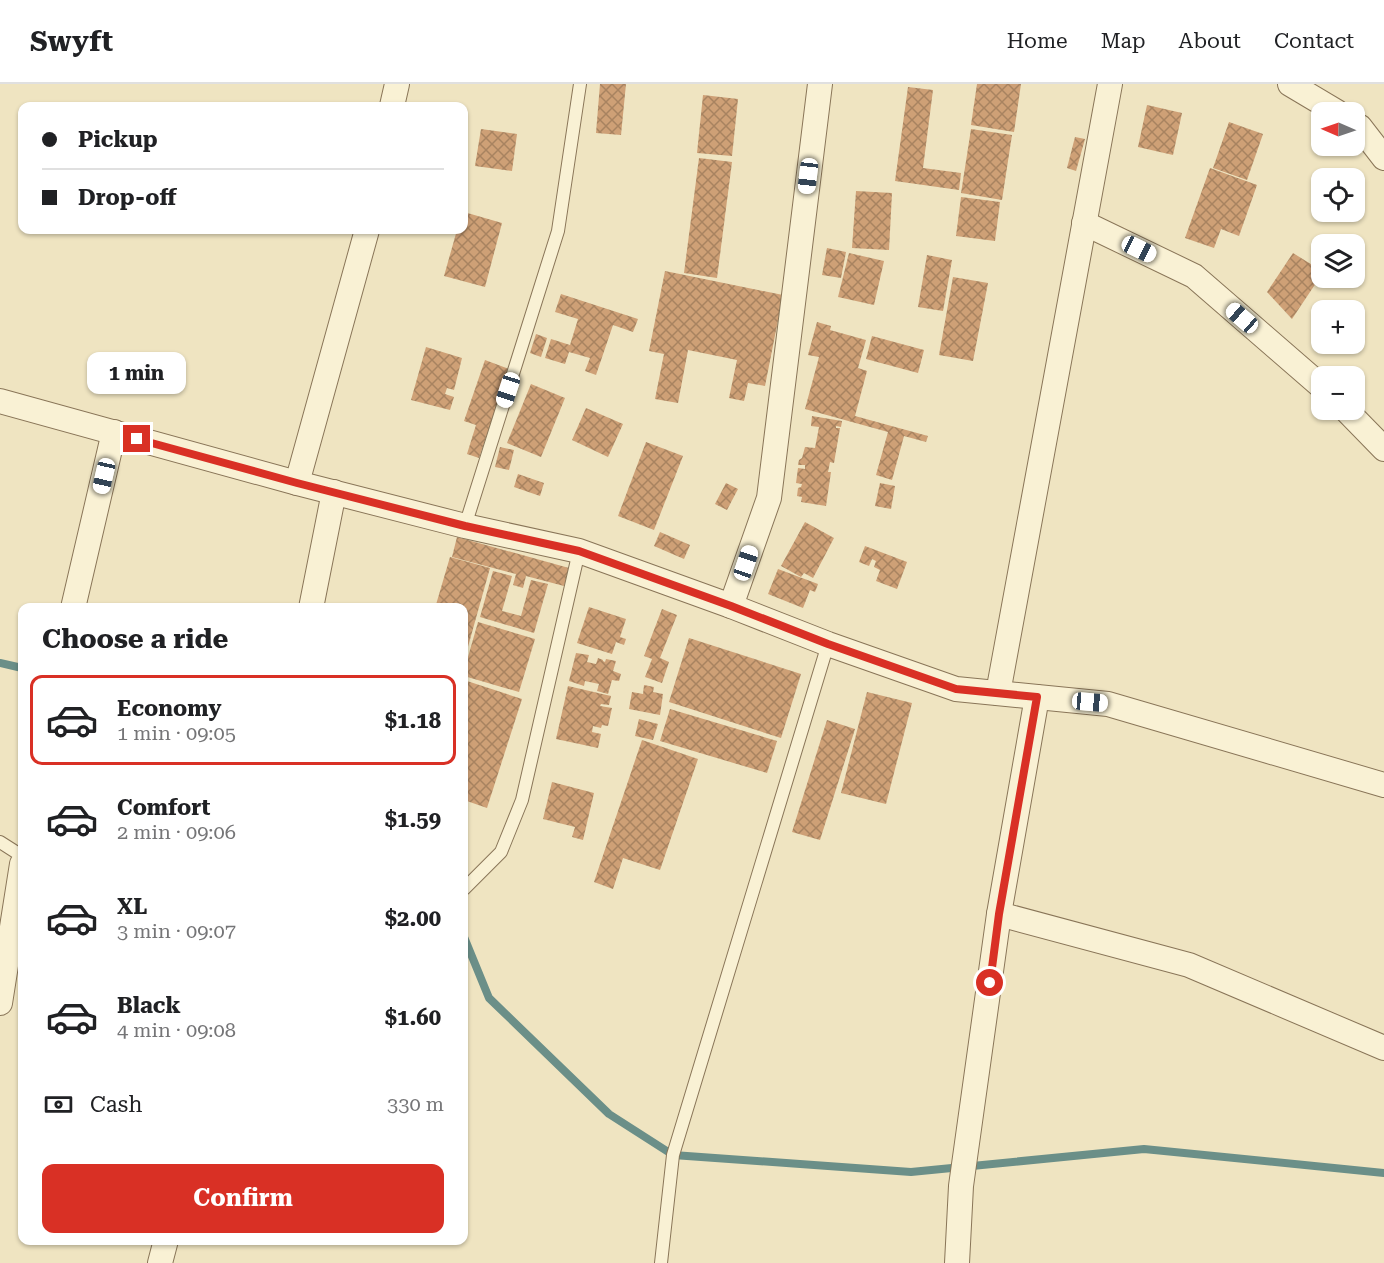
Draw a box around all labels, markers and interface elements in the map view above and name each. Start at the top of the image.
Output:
text: Swyft [30,25,113,58]
text: Home [1007,29,1068,53]
text: Map [1101,29,1146,53]
text: About [1179,29,1241,53]
text: Contact [1274,29,1354,53]
north arrow [1311,102,1365,156]
map controls [1311,102,1365,420]
text: Pickup [78,127,158,152]
car [797,157,819,195]
button: locate [1311,168,1365,222]
text: Drop-off [78,185,176,210]
car [1119,233,1159,265]
button: layers [1311,234,1365,288]
car [1223,299,1261,337]
button: + [1311,300,1365,354]
callout: 1 min [88,352,186,394]
text: 1 min [109,361,164,385]
button: − [1311,366,1365,420]
car [494,370,522,410]
route end [123,425,150,452]
car [91,456,117,496]
car [732,543,760,583]
text: Choose a ride [42,623,228,655]
car [1071,691,1109,713]
icon: car [45,693,99,747]
text: Economy [117,696,221,721]
text: $1.18 [385,708,441,733]
text: 1 min · 09:05 [117,721,236,745]
icon: car [45,792,99,846]
text: Comfort [117,795,210,820]
text: $1.59 [385,807,441,832]
text: 2 min · 09:06 [117,820,236,844]
icon: car [45,891,99,945]
text: XL [117,894,147,919]
text: $2.00 [385,906,441,931]
text: 3 min · 09:07 [117,919,236,943]
route start [976,969,1003,996]
icon: car [45,990,99,1044]
text: Black [117,993,181,1018]
text: $1.60 [385,1005,441,1030]
text: 4 min · 09:08 [117,1018,236,1042]
icon: cash [42,1088,75,1121]
text: Cash [90,1092,142,1117]
text: 330 m [387,1092,444,1116]
button: Confirm [42,1164,444,1233]

